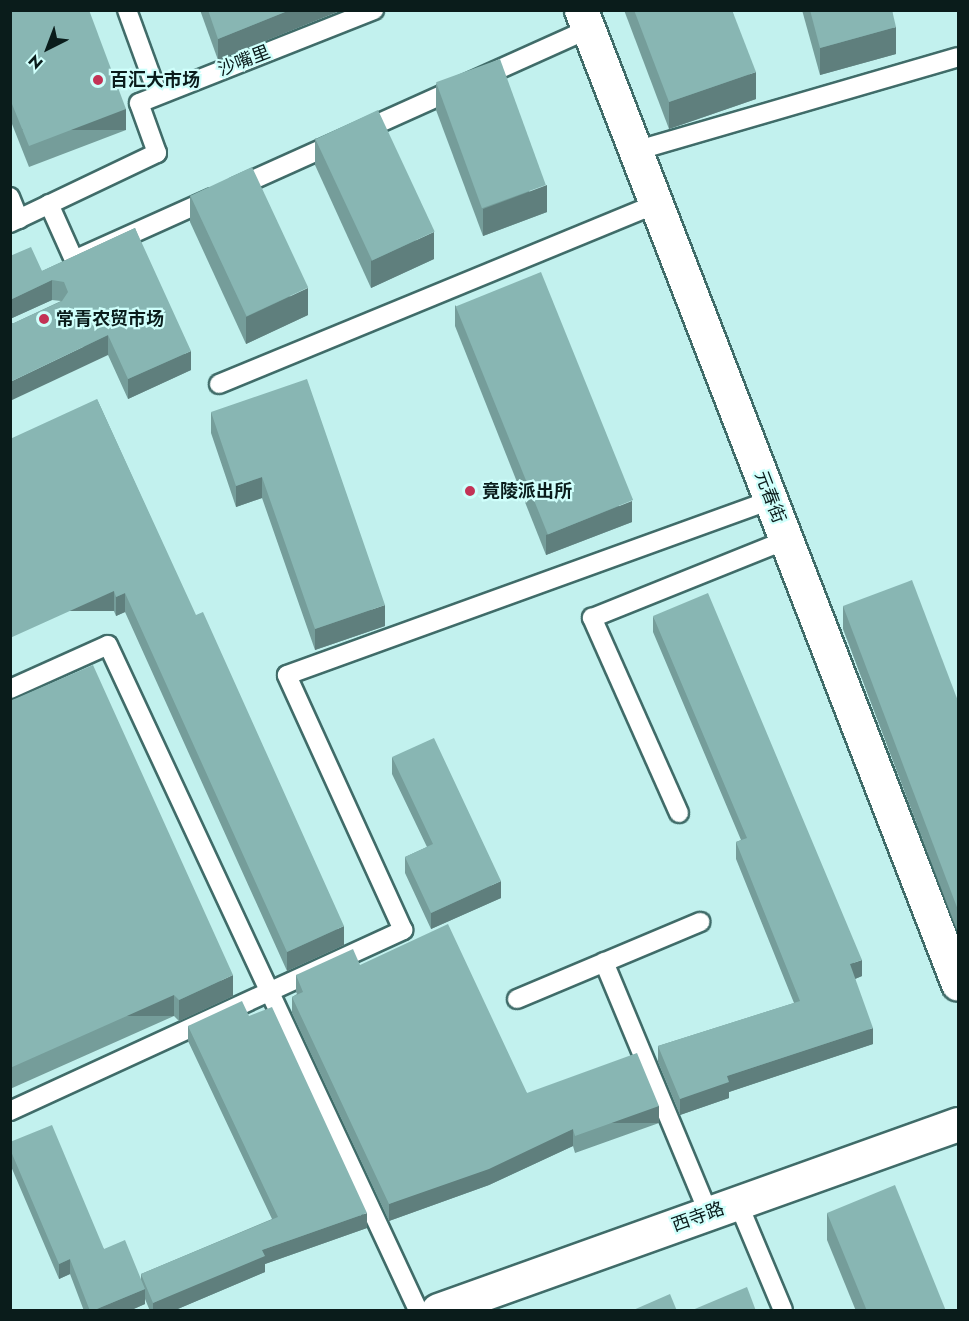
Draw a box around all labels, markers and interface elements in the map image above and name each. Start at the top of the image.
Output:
north arrow [18,18,78,78]
street label: 沙嘴里 [215,41,273,81]
text: N [23,49,48,75]
place label: 百汇大市场 [110,69,200,91]
marker: 百汇大市场 [91,73,105,87]
place label: 常青农贸市场 [56,308,164,330]
marker: 常青农贸市场 [37,312,51,326]
street label: 元春街 [750,468,790,526]
place label: 竟陵派出所 [482,480,572,502]
marker: 竟陵派出所 [463,484,477,498]
street label: 西寺路 [669,1198,727,1236]

